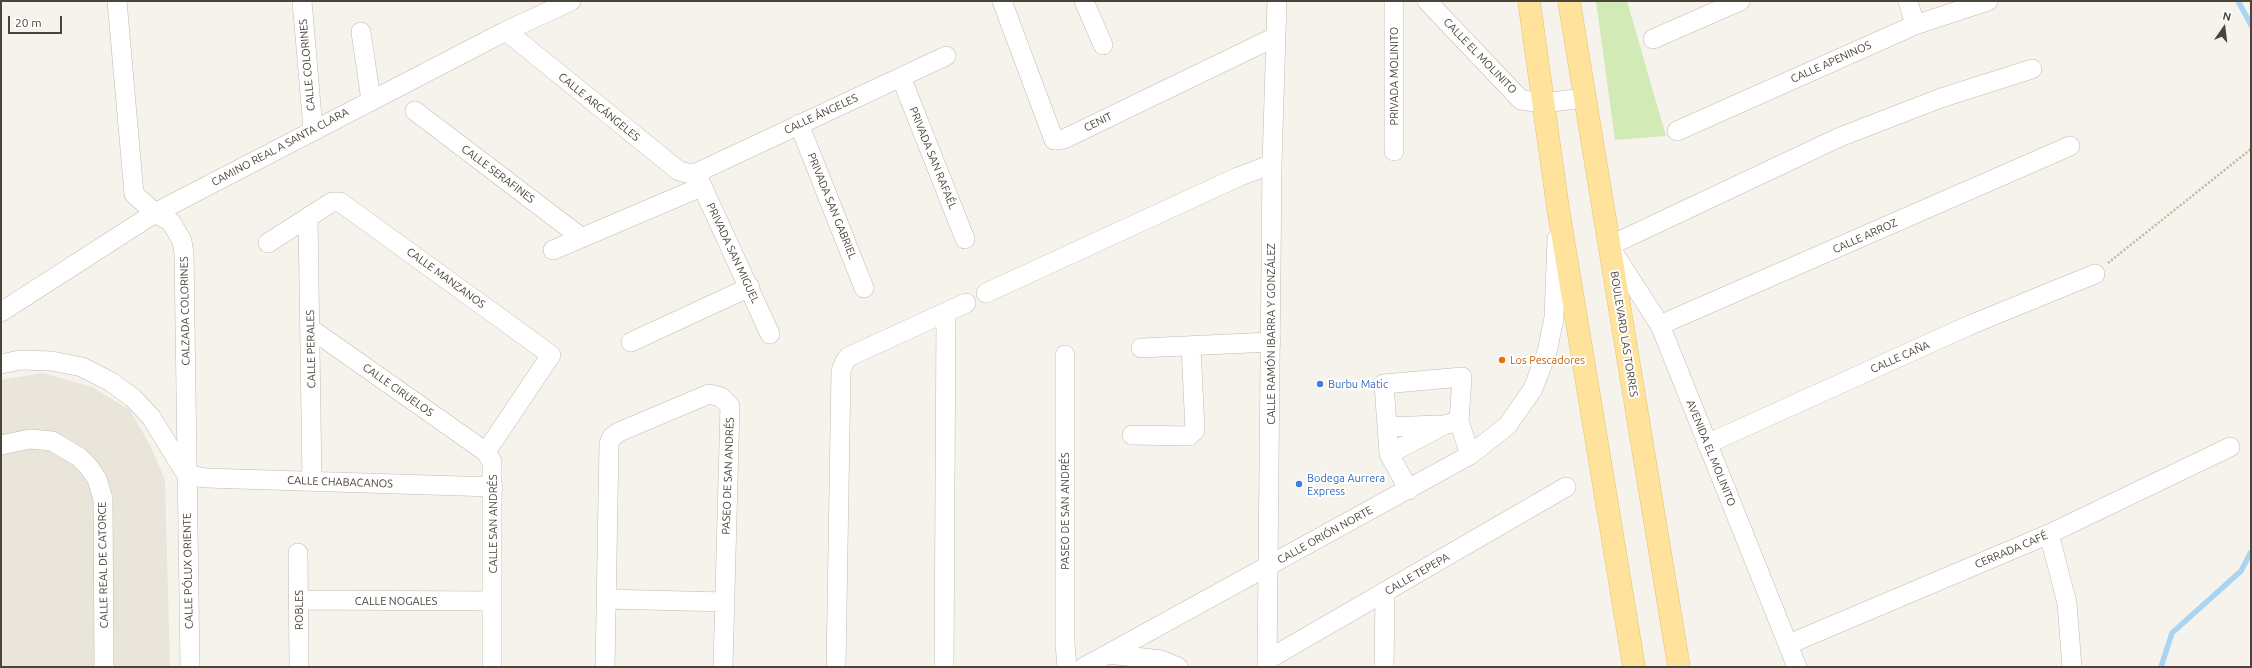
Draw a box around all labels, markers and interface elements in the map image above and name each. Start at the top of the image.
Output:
scale bar [10,8,64,34]
north arrow [2204,8,2244,48]
text: N [2221,10,2232,23]
street label: CALLE EL MOLINITO [1441,15,1519,97]
text: 20 m [15,16,42,29]
street label: CALLE COLORINES [296,18,318,112]
street label: PRIVADA MOLINITO [1387,27,1401,125]
street label: CALLE APENINOS [1789,38,1873,86]
street label: CALLE ARCÁNGELES [556,70,642,144]
street label: CALLE ÁNGELES [782,91,860,137]
street label: CAMINO REAL A SANTA CLARA [209,105,351,189]
street label: PRIVADA SAN RAFAÉL [906,105,960,211]
street label: CENIT [1082,110,1114,134]
street label: CALLE SERAFINES [459,142,537,206]
street label: PRIVADA SAN GABRIEL [805,151,859,261]
street label: PRIVADA SAN MIGUEL [704,201,762,305]
street label: CALLE ARROZ [1831,216,1899,256]
street label: CALLE RAMÓN IBARRA Y GONZÁLEZ [1264,243,1278,425]
street label: CALLE MANZANOS [404,245,488,311]
street label: CALZADA COLORINES [177,256,193,366]
street label: BOULEVARD LAS TORRES [1608,270,1640,398]
street label: CALLE PERALES [304,310,318,388]
street label: CALLE CAÑA [1868,338,1932,376]
place label: Los Pescadores [1510,353,1585,367]
marker: Los Pescadores [1497,355,1507,365]
street label: CALLE CIRUELOS [360,361,436,419]
place label: Burbu Matic [1328,377,1388,391]
marker: Burbu Matic [1315,379,1325,389]
street label: AVENIDA EL MOLINITO [1684,398,1738,508]
street label: PASEO DE SAN ANDRÉS [719,417,737,535]
street label: PASEO DE SAN ANDRÉS [1058,452,1072,570]
place label: Bodega Aurrera Express [1307,471,1385,497]
street label: CALLE CHABACANOS [287,474,393,490]
street label: CALLE SAN ANDRÉS [486,475,500,573]
marker: Bodega Aurrera Express [1294,479,1304,489]
street label: CALLE REAL DE CATORCE [95,502,111,628]
street label: CALLE ORIÓN NORTE [1275,503,1375,567]
street label: CALLE PÓLUX ORIENTE [180,513,196,629]
street label: CERRADA CAFÉ [1973,529,2049,571]
street label: CALLE TEPEPA [1382,550,1452,598]
street label: ROBLES [292,590,306,630]
street label: CALLE NOGALES [355,594,437,608]

